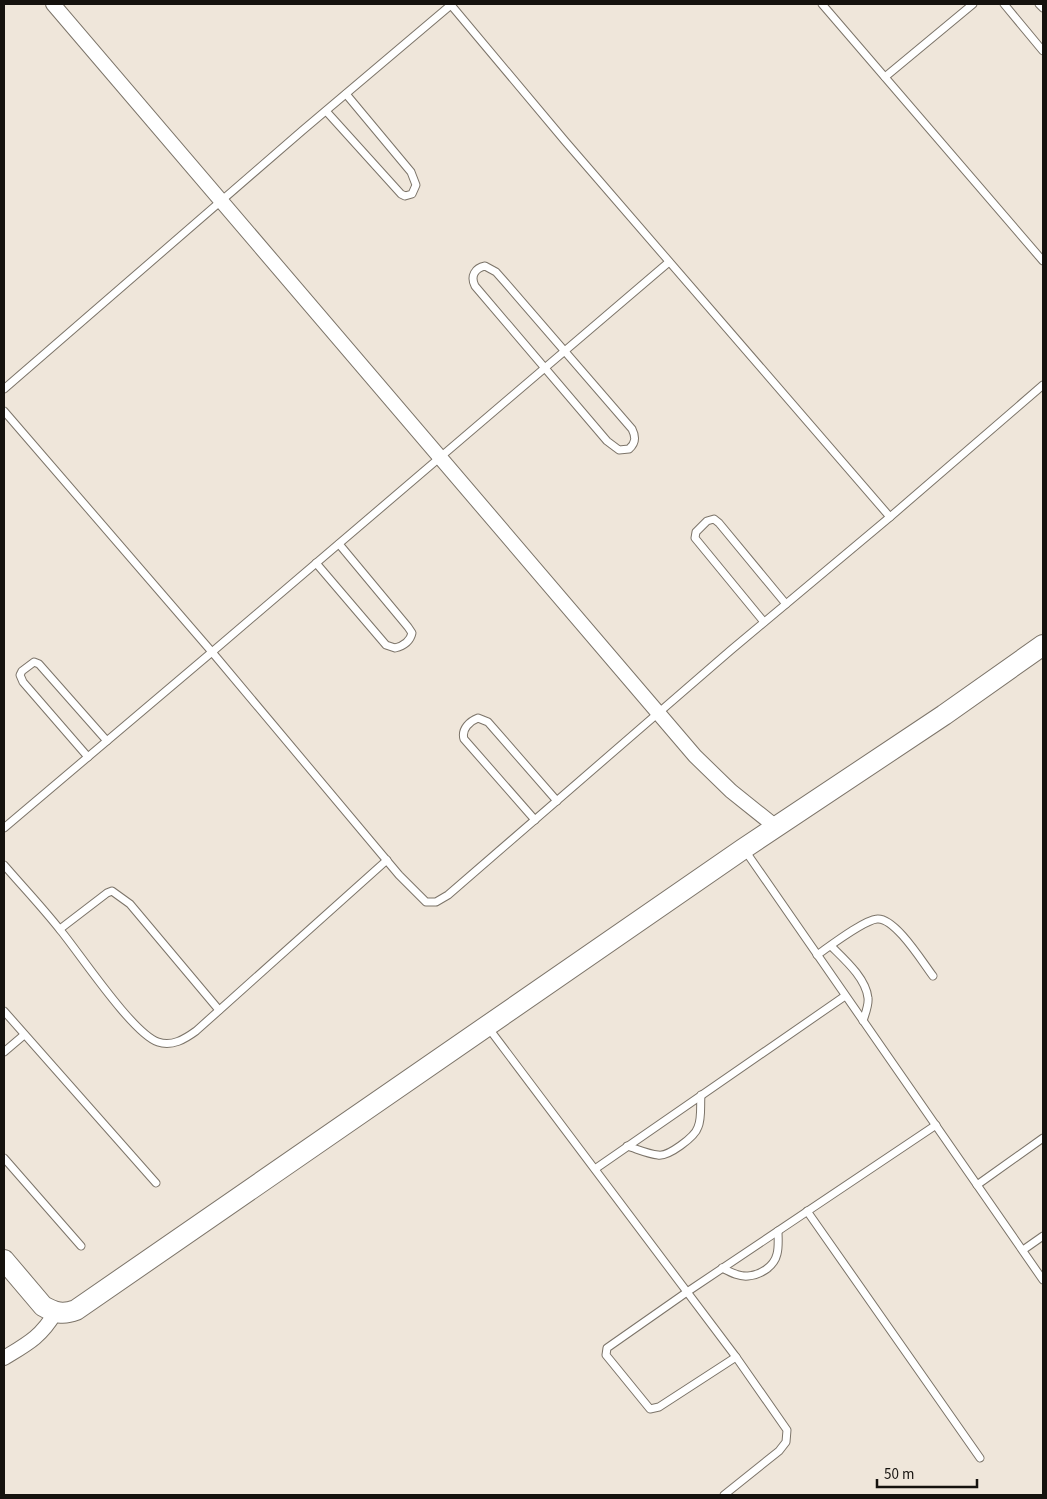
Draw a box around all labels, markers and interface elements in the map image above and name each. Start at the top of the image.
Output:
scale bar [877,1456,977,1488]
text: 50 m [884,1464,914,1485]

